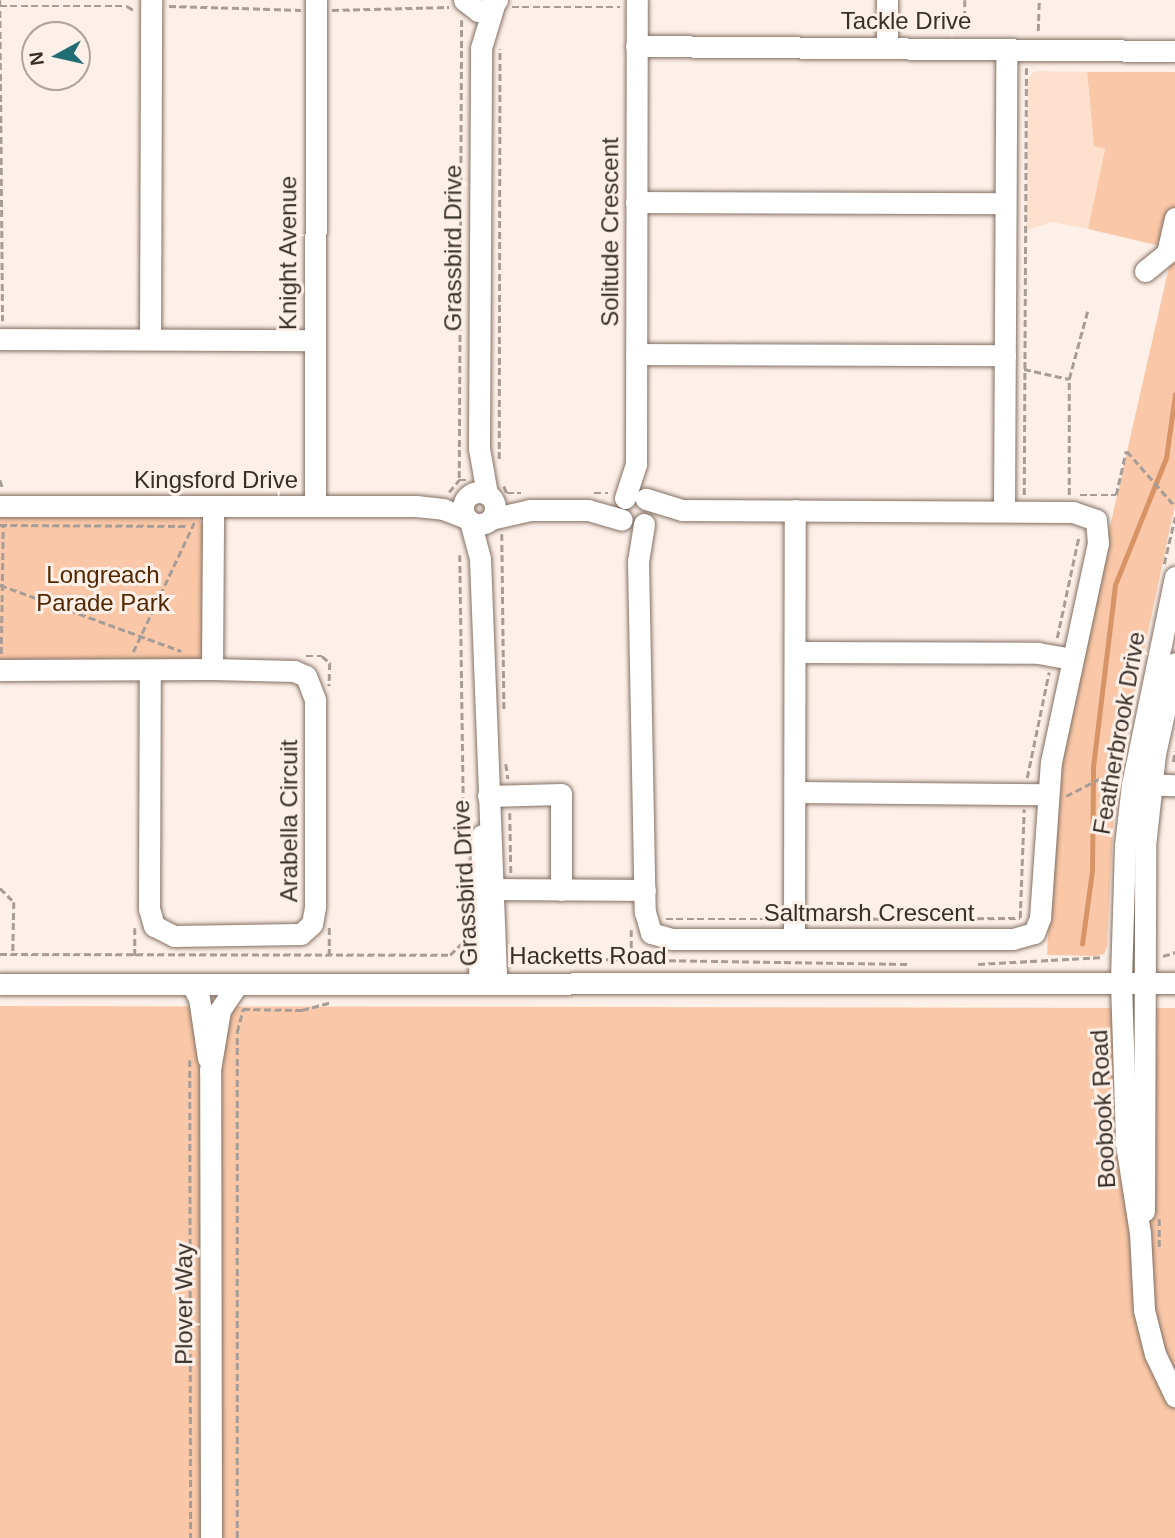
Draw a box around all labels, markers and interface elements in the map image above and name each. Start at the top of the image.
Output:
street label: Tackle Drive [841,7,971,35]
north arrow [21,21,91,91]
text: N [25,50,48,67]
street label: Solitude Crescent [596,137,624,327]
street label: Grassbird Drive [439,165,467,331]
street label: Knight Avenue [274,175,302,331]
street label: Kingsford Drive [134,466,298,494]
park label: Longreach Parade Park [36,561,170,617]
street label: Featherbrook Drive [1087,629,1151,837]
street label: Arabella Circuit [275,740,303,902]
street label: Grassbird Drive [446,799,484,967]
street label: Saltmarsh Crescent [764,899,974,927]
street label: Hacketts Road [509,942,667,970]
street label: Boobook Road [1084,1029,1122,1189]
street label: Plover Way [170,1243,198,1365]

